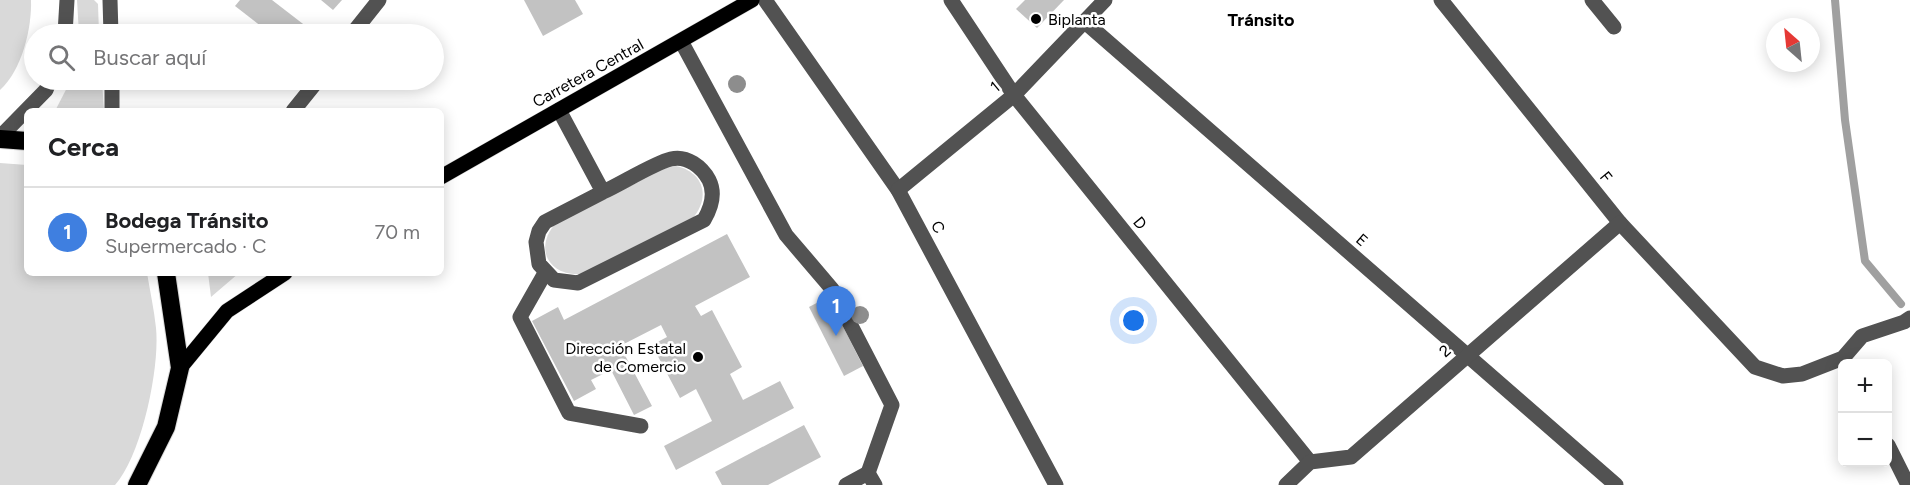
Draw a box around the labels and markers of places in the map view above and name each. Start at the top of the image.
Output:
place label: Biplanta [1048,10,1106,29]
marker: Biplanta [1029,12,1043,26]
pin: 1 [816,286,856,336]
place label: Dirección Estatal de Comercio [565,339,686,376]
marker: Dirección Estatal de Comercio [691,350,705,364]

